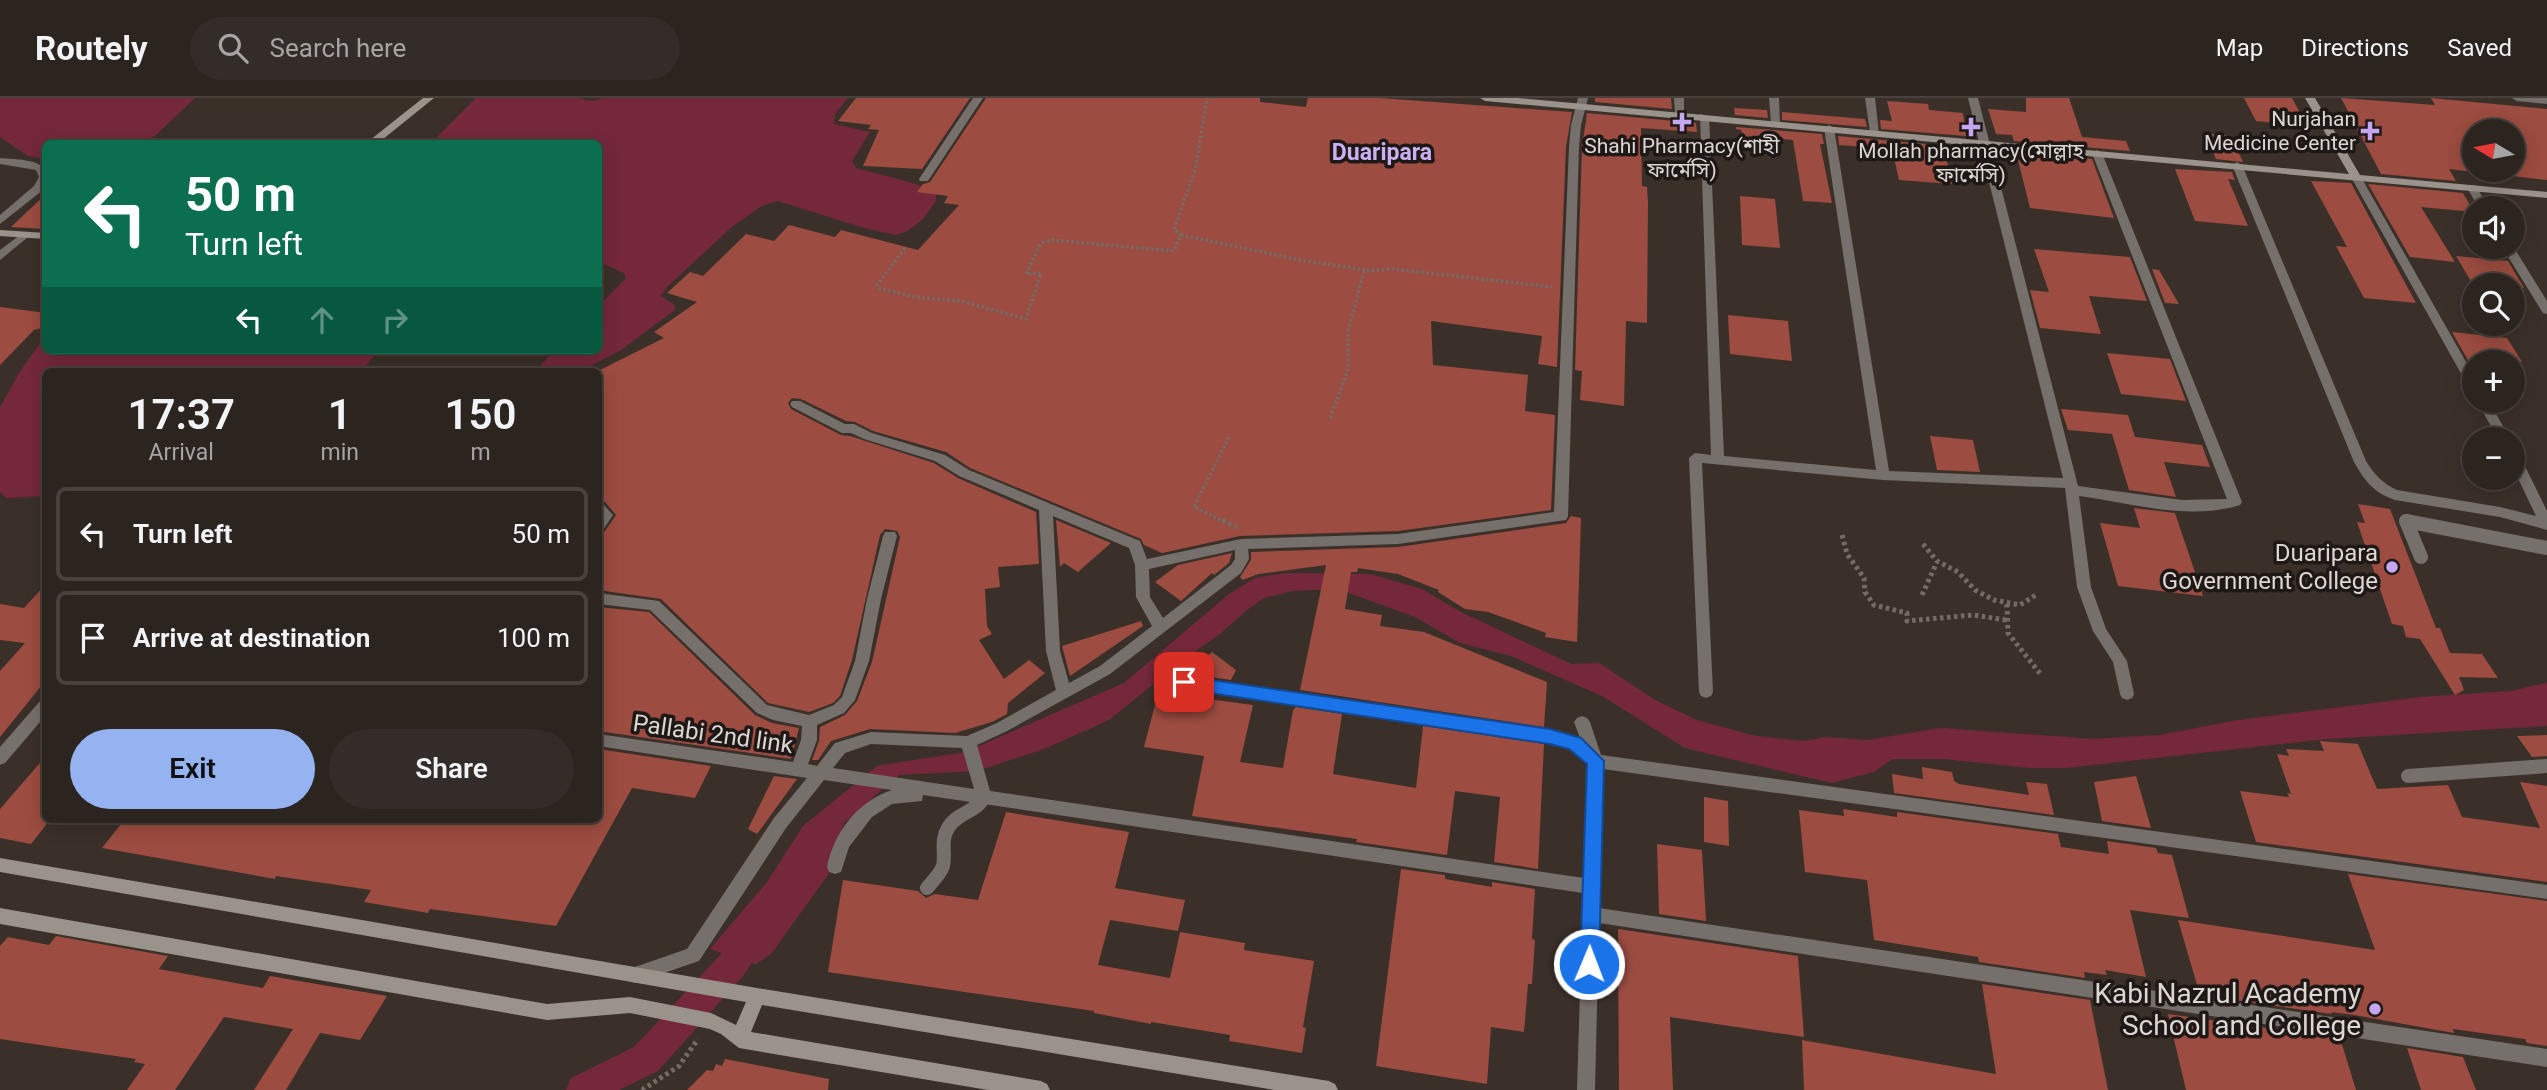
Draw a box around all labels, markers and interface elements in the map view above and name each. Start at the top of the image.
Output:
search box [190,17,680,80]
text: Routely [35,29,148,68]
icon: search [214,29,252,67]
text: Search here [270,33,406,63]
text: Map [2216,34,2263,62]
text: Directions [2301,34,2409,62]
text: Saved [2447,34,2512,62]
place label: Nurjahan Medicine Center [2204,107,2356,155]
marker: Shahi Pharmacy(শাহী ফার্মেসি) [1674,114,1690,130]
marker: Mollah pharmacy(মোল্লাহ ফার্মেসি) [1963,119,1979,135]
north arrow [2462,119,2525,182]
map controls [2462,119,2525,490]
marker: Nurjahan Medicine Center [2362,123,2378,139]
place label: Shahi Pharmacy(শাহী ফার্মেসি) [1584,134,1780,182]
district label: Duaripara [1332,139,1432,166]
place label: Mollah pharmacy(মোল্লাহ ফার্মেসি) [1858,139,2084,187]
text: 50 m [185,166,296,223]
icon: left [70,168,161,259]
button: sound [2462,196,2525,259]
text: Turn left [185,225,303,263]
button: search [2462,273,2525,336]
icon: left [230,301,268,339]
icon: ahead [303,301,341,339]
icon: right [376,301,414,339]
button: + [2462,350,2525,413]
text: 17:37 [128,390,235,439]
text: 1 [328,390,352,439]
text: 150 [444,390,516,439]
button: − [2462,427,2525,490]
text: Arrival [149,439,214,466]
text: min [320,439,359,466]
text: m [470,439,491,466]
icon: left [74,515,112,553]
text: Turn left [133,519,232,549]
text: 50 m [512,519,570,549]
place label: Duaripara Government College [2162,539,2378,595]
marker: Duaripara Government College [2384,559,2400,575]
icon: arrive [74,619,112,657]
text: Arrive at destination [133,623,370,653]
text: 100 m [497,623,570,653]
pin [1154,652,1214,712]
icon: arrive [1165,663,1203,701]
street label: Pallabi 2nd link [631,709,796,759]
button: Exit [70,729,315,809]
button: Share [329,729,574,809]
position arrow [1552,927,1626,1001]
place label: Kabi Nazrul Academy School and College [2094,977,2361,1042]
marker: Kabi Nazrul Academy School and College [2367,1001,2383,1017]

